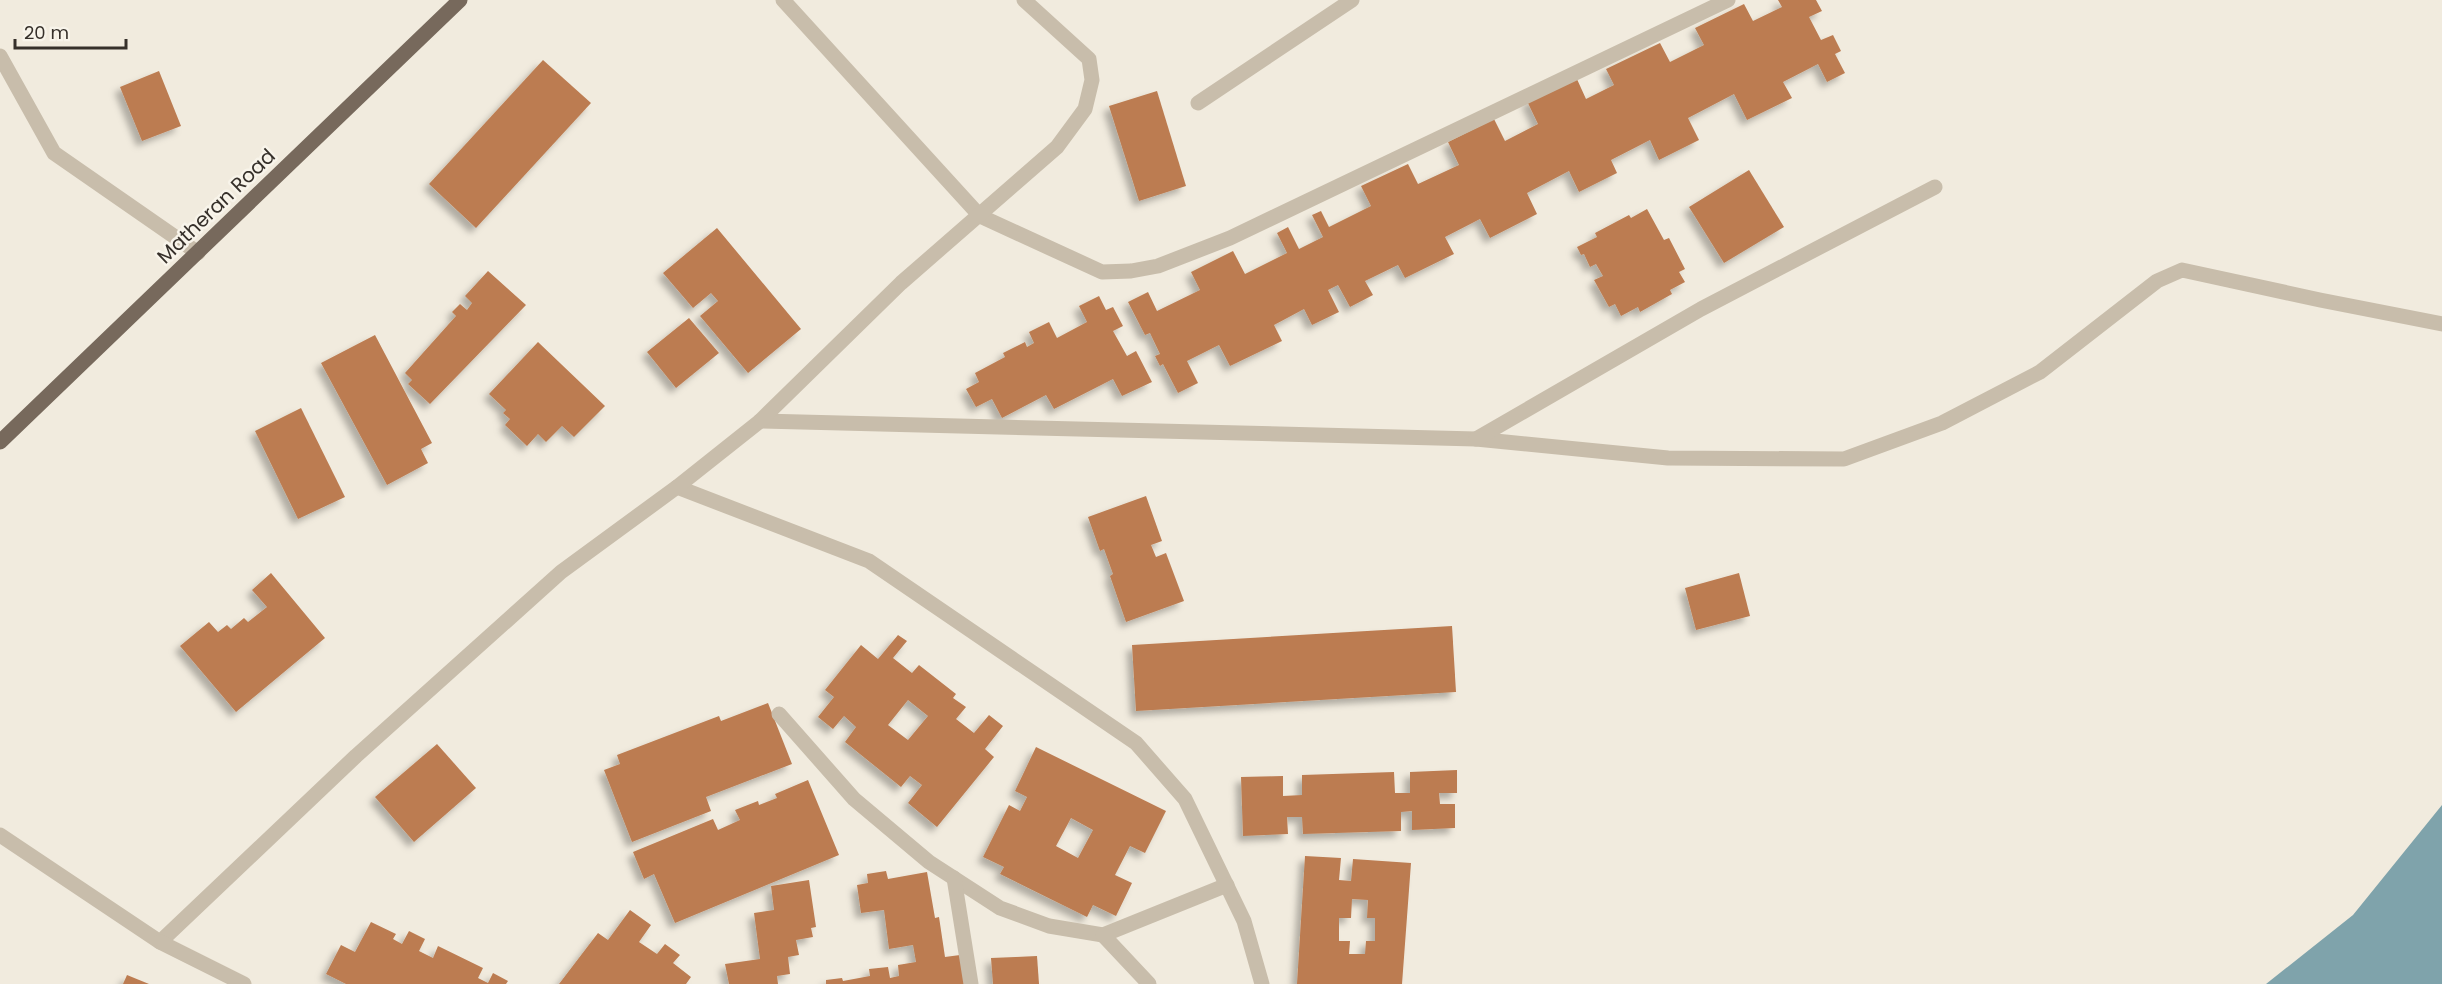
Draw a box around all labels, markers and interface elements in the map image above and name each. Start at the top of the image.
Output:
scale bar [15,12,126,50]
text: 20 m [24,20,69,45]
street label: Matheran Road [151,142,281,270]

